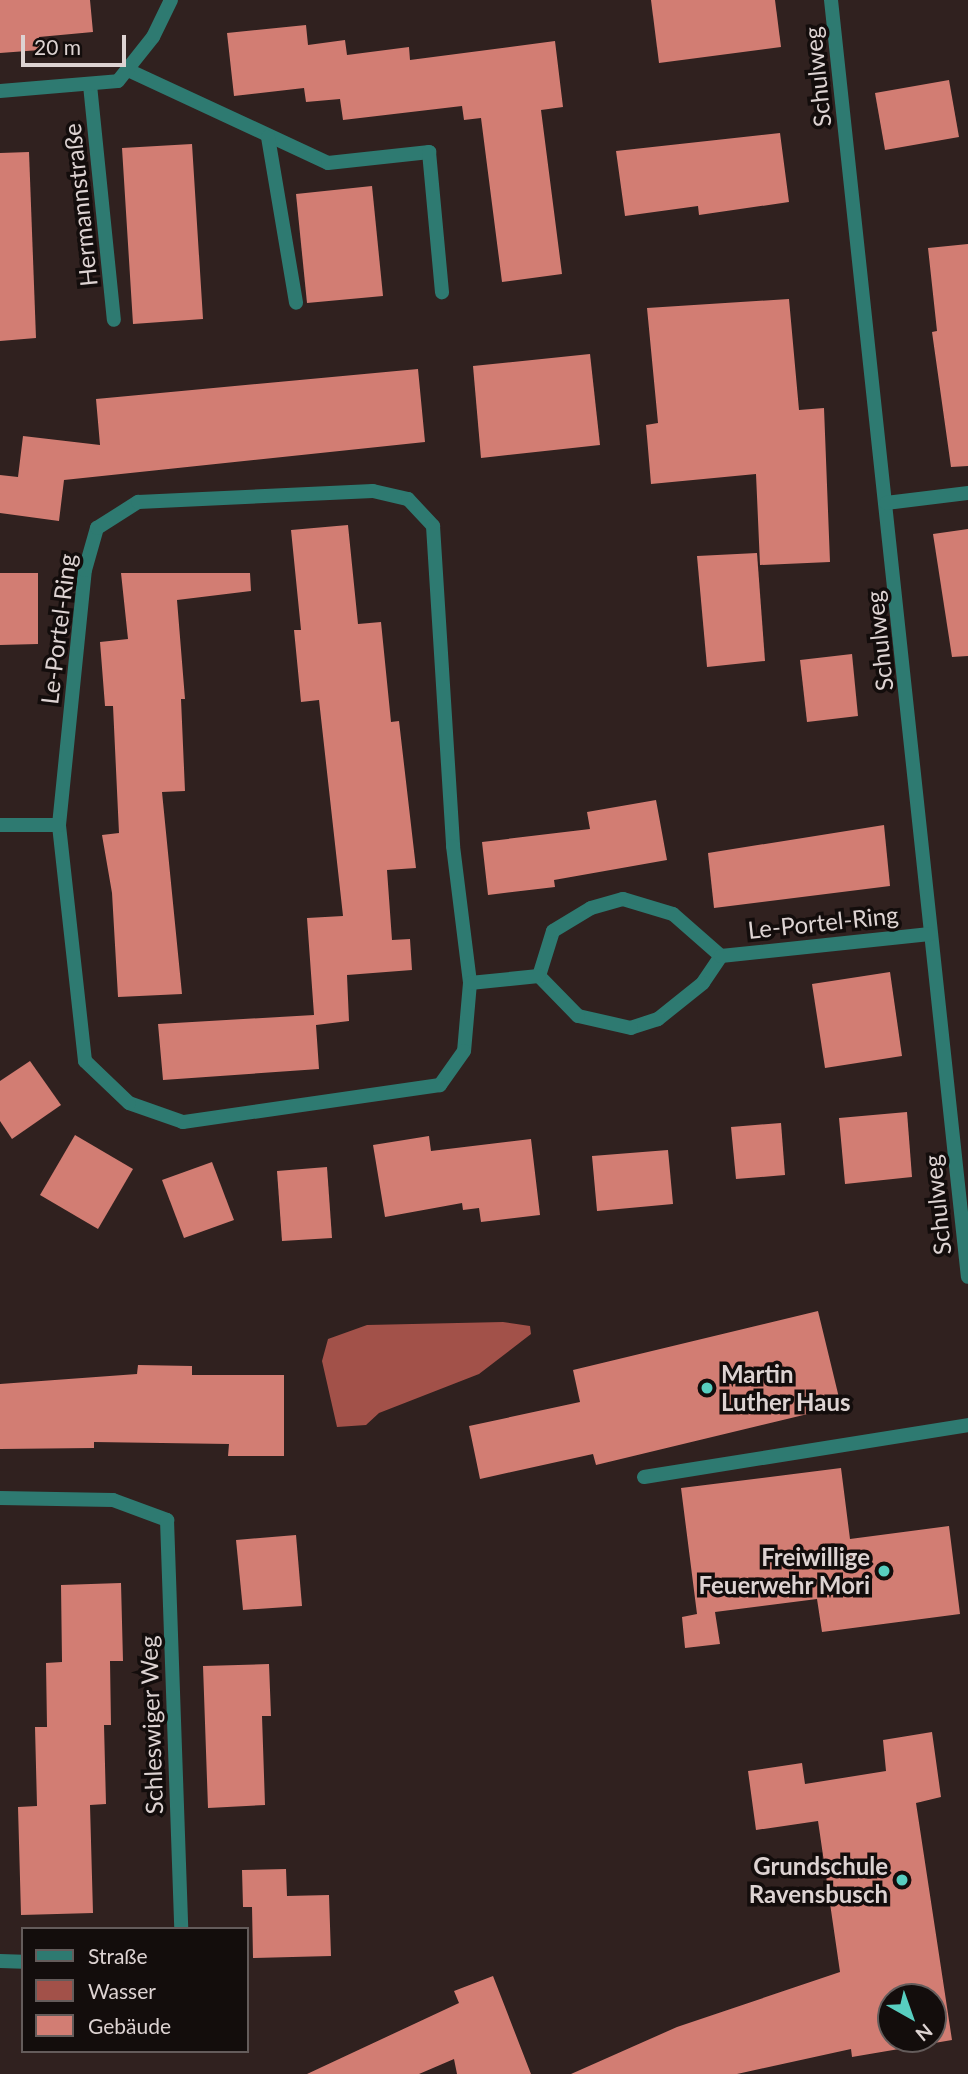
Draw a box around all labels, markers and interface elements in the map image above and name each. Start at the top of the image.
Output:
scale bar [24,21,130,65]
street label: Schulweg [797,25,837,129]
text: 20 m [34,34,81,59]
street label: Hermannstraße [57,122,103,288]
street label: Le-Portel-Ring [34,552,82,706]
street label: Schulweg [859,589,899,693]
street label: Le-Portel-Ring [746,900,900,944]
street label: Schulweg [917,1153,957,1257]
place label: Martin Luther Haus [721,1360,851,1416]
marker: Martin Luther Haus [699,1380,715,1396]
place label: Freiwillige Feuerwehr Mori [698,1543,870,1599]
marker: Freiwillige Feuerwehr Mori [876,1563,892,1579]
street label: Schleswiger Weg [133,1635,169,1815]
place label: Grundschule Ravensbusch [749,1852,888,1908]
marker: Grundschule Ravensbusch [894,1872,910,1888]
legend [21,1927,248,2053]
text: Straße [88,1943,148,1968]
text: Wasser [88,1978,156,2003]
north arrow [877,1983,947,2053]
text: Gebäude [88,2013,171,2038]
text: N [912,2019,938,2046]

